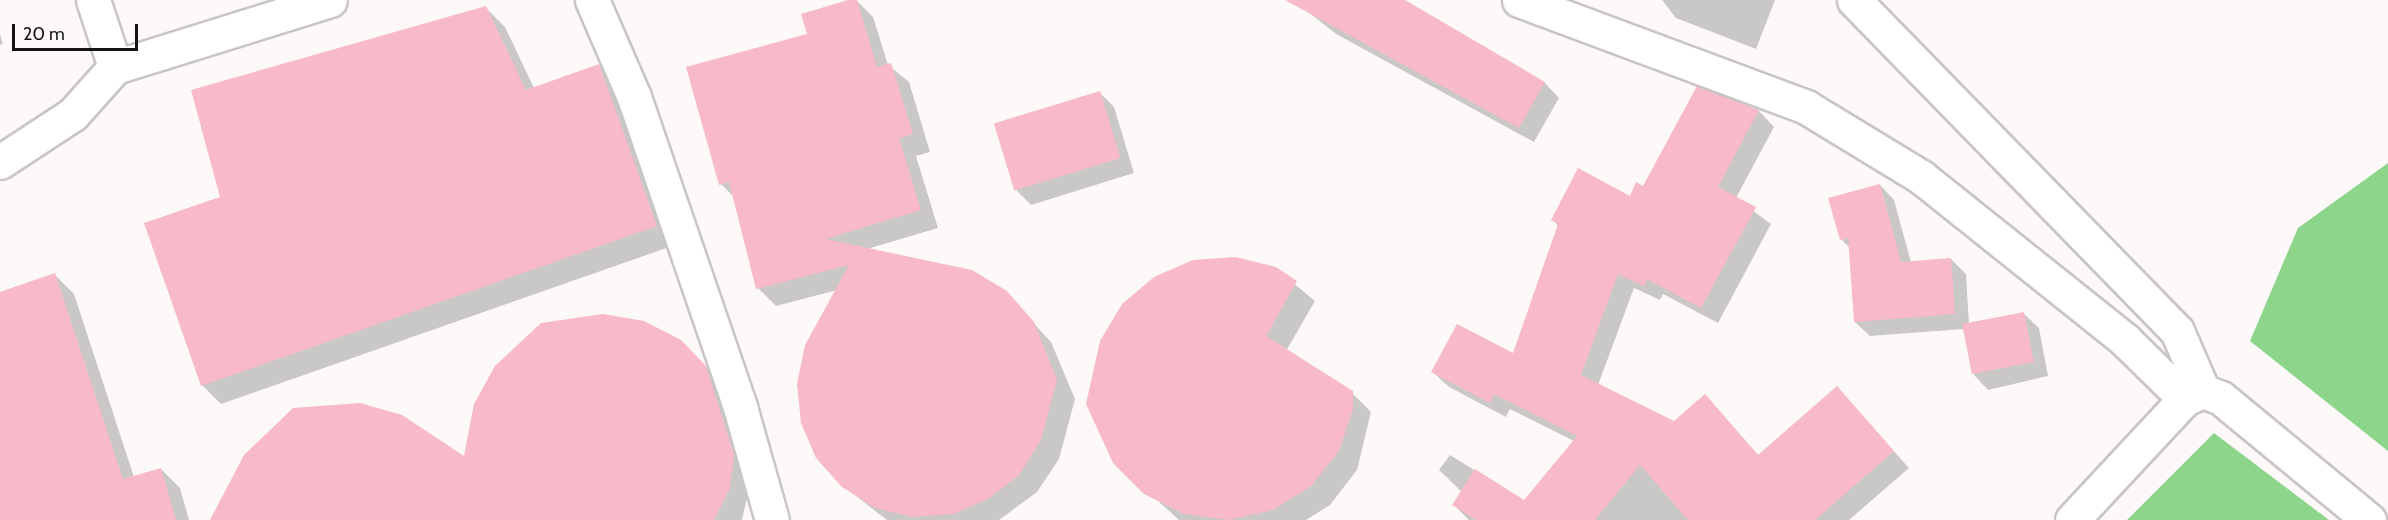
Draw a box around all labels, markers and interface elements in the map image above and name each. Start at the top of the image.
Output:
scale bar [15,12,141,50]
text: 20 m [23,23,65,45]

